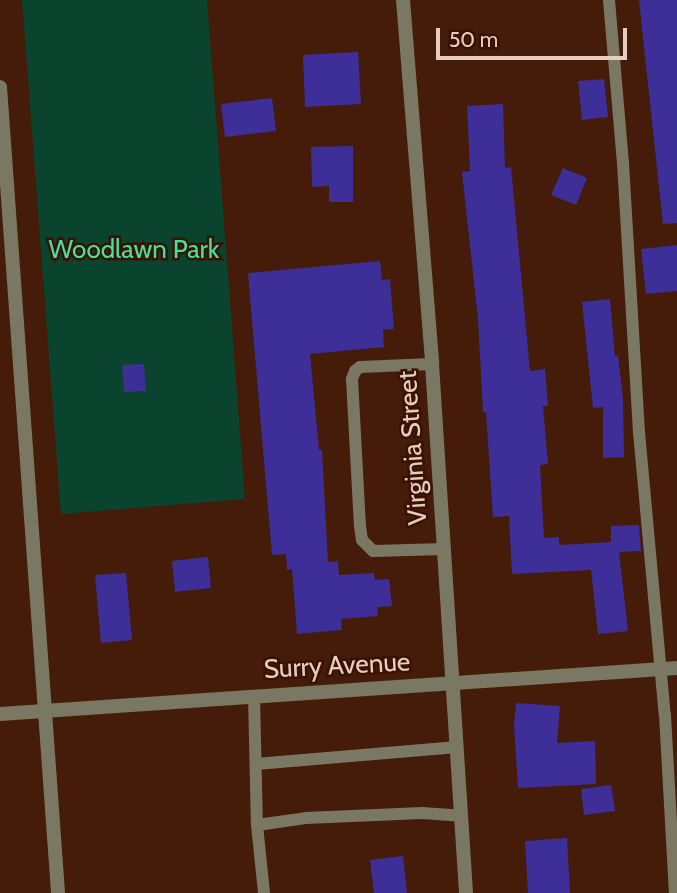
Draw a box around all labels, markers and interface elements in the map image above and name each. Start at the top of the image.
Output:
scale bar [439,14,630,58]
text: 50 m [449,27,498,52]
park label: Woodlawn Park [49,234,219,266]
street label: Virginia Street [392,370,434,526]
street label: Surry Avenue [263,647,411,685]

